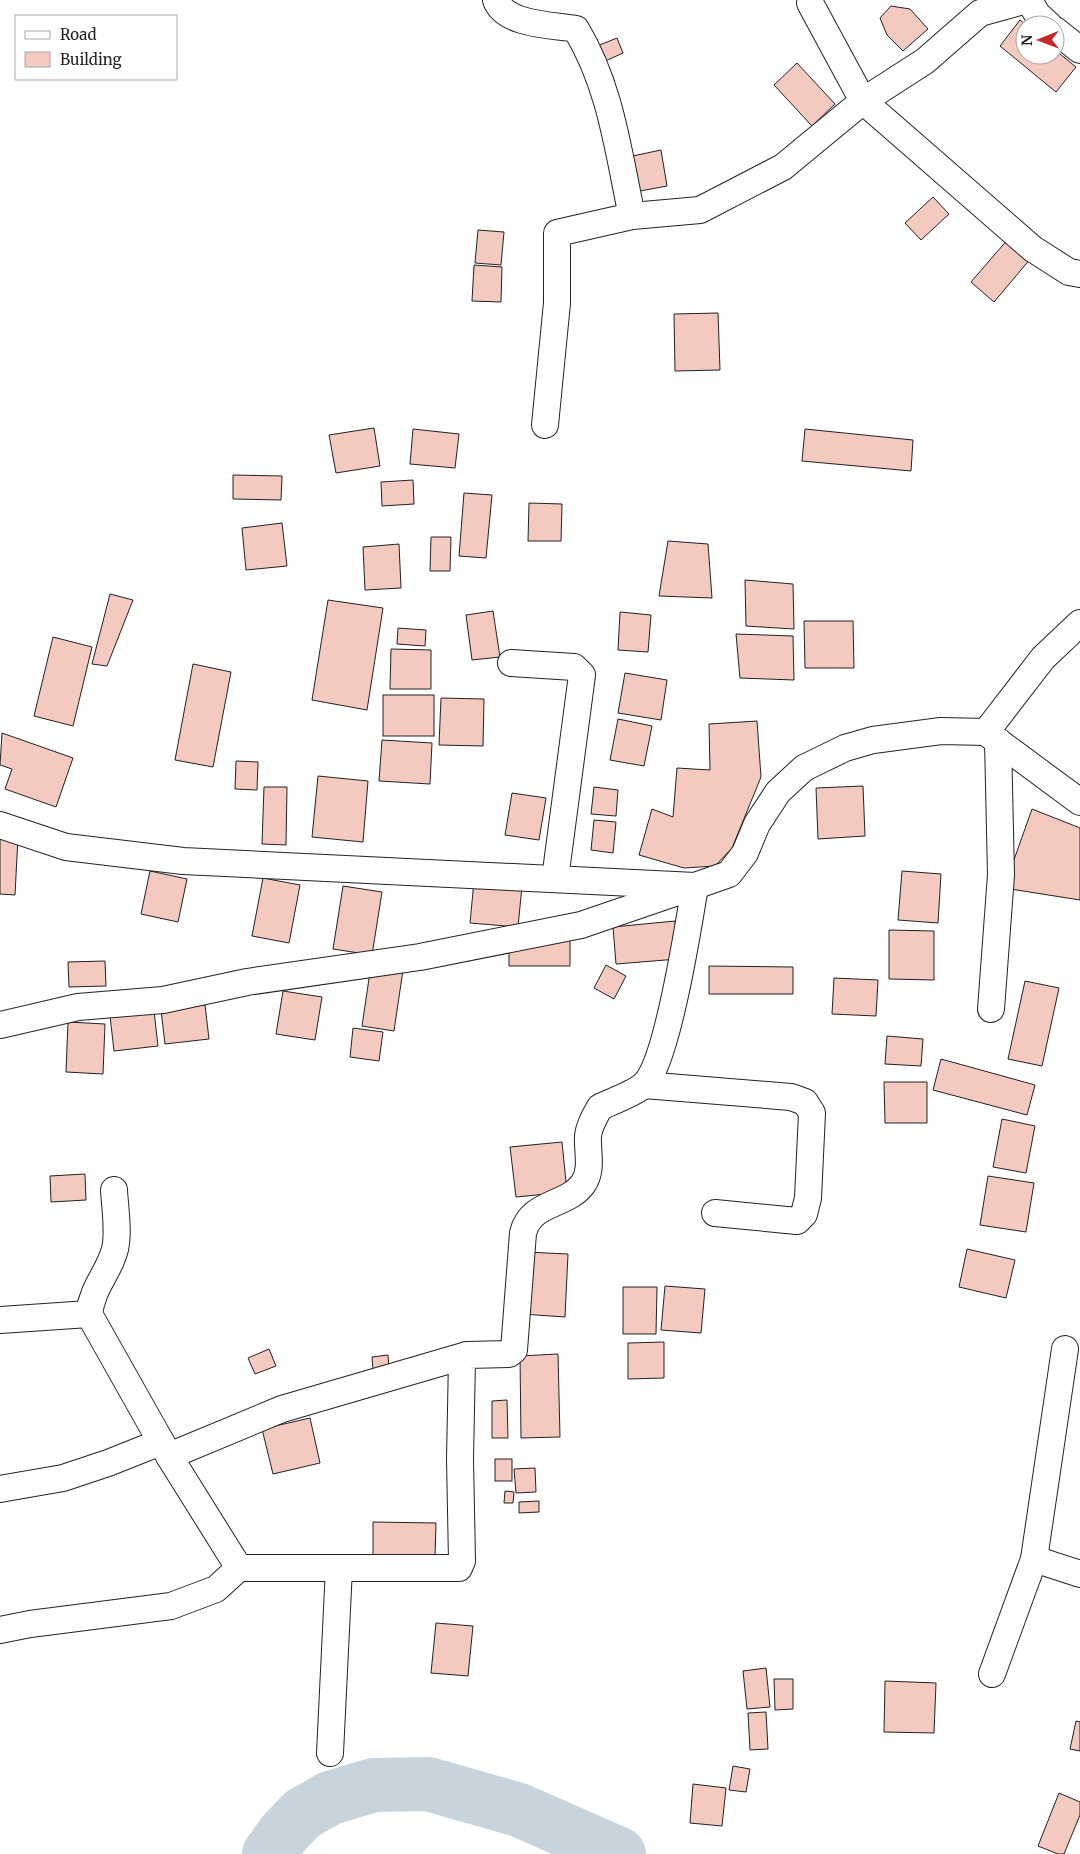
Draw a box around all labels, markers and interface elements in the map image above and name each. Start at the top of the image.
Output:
legend [15,15,178,80]
north arrow [1015,15,1065,65]
text: Road [60,25,96,44]
text: N [1018,35,1036,46]
text: Building [60,50,122,69]

